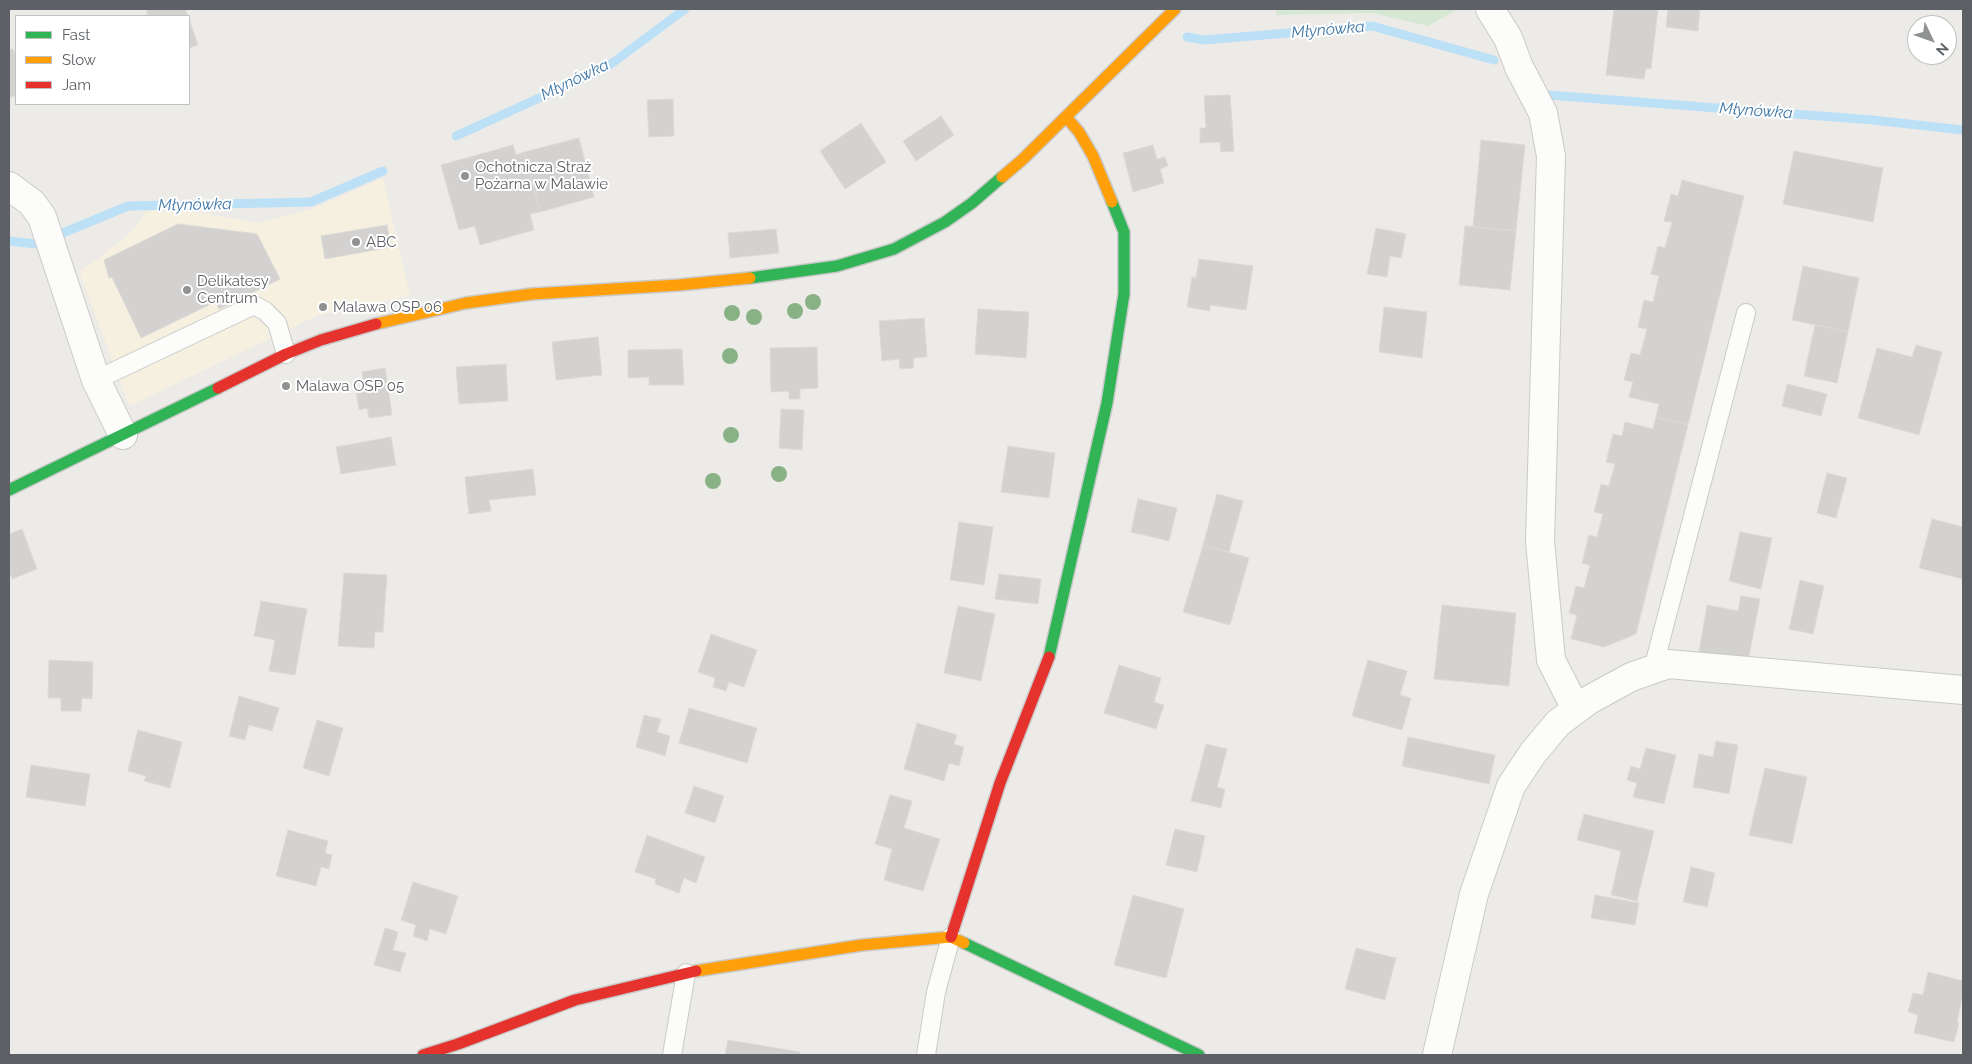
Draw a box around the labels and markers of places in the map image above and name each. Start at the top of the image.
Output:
place label: Ochotnicza Straż Pożarna w Malawie [475,158,608,193]
marker: Ochotnicza Straż Pożarna w Malawie [459,170,471,182]
place label: ABC [366,233,396,251]
marker: ABC [350,236,362,248]
place label: Delikatesy Centrum [197,272,269,307]
marker: Delikatesy Centrum [181,284,193,296]
place label: Malawa OSP 06 [333,298,442,316]
marker: Malawa OSP 06 [317,301,329,313]
place label: Malawa OSP 05 [296,377,404,395]
marker: Malawa OSP 05 [280,380,292,392]

